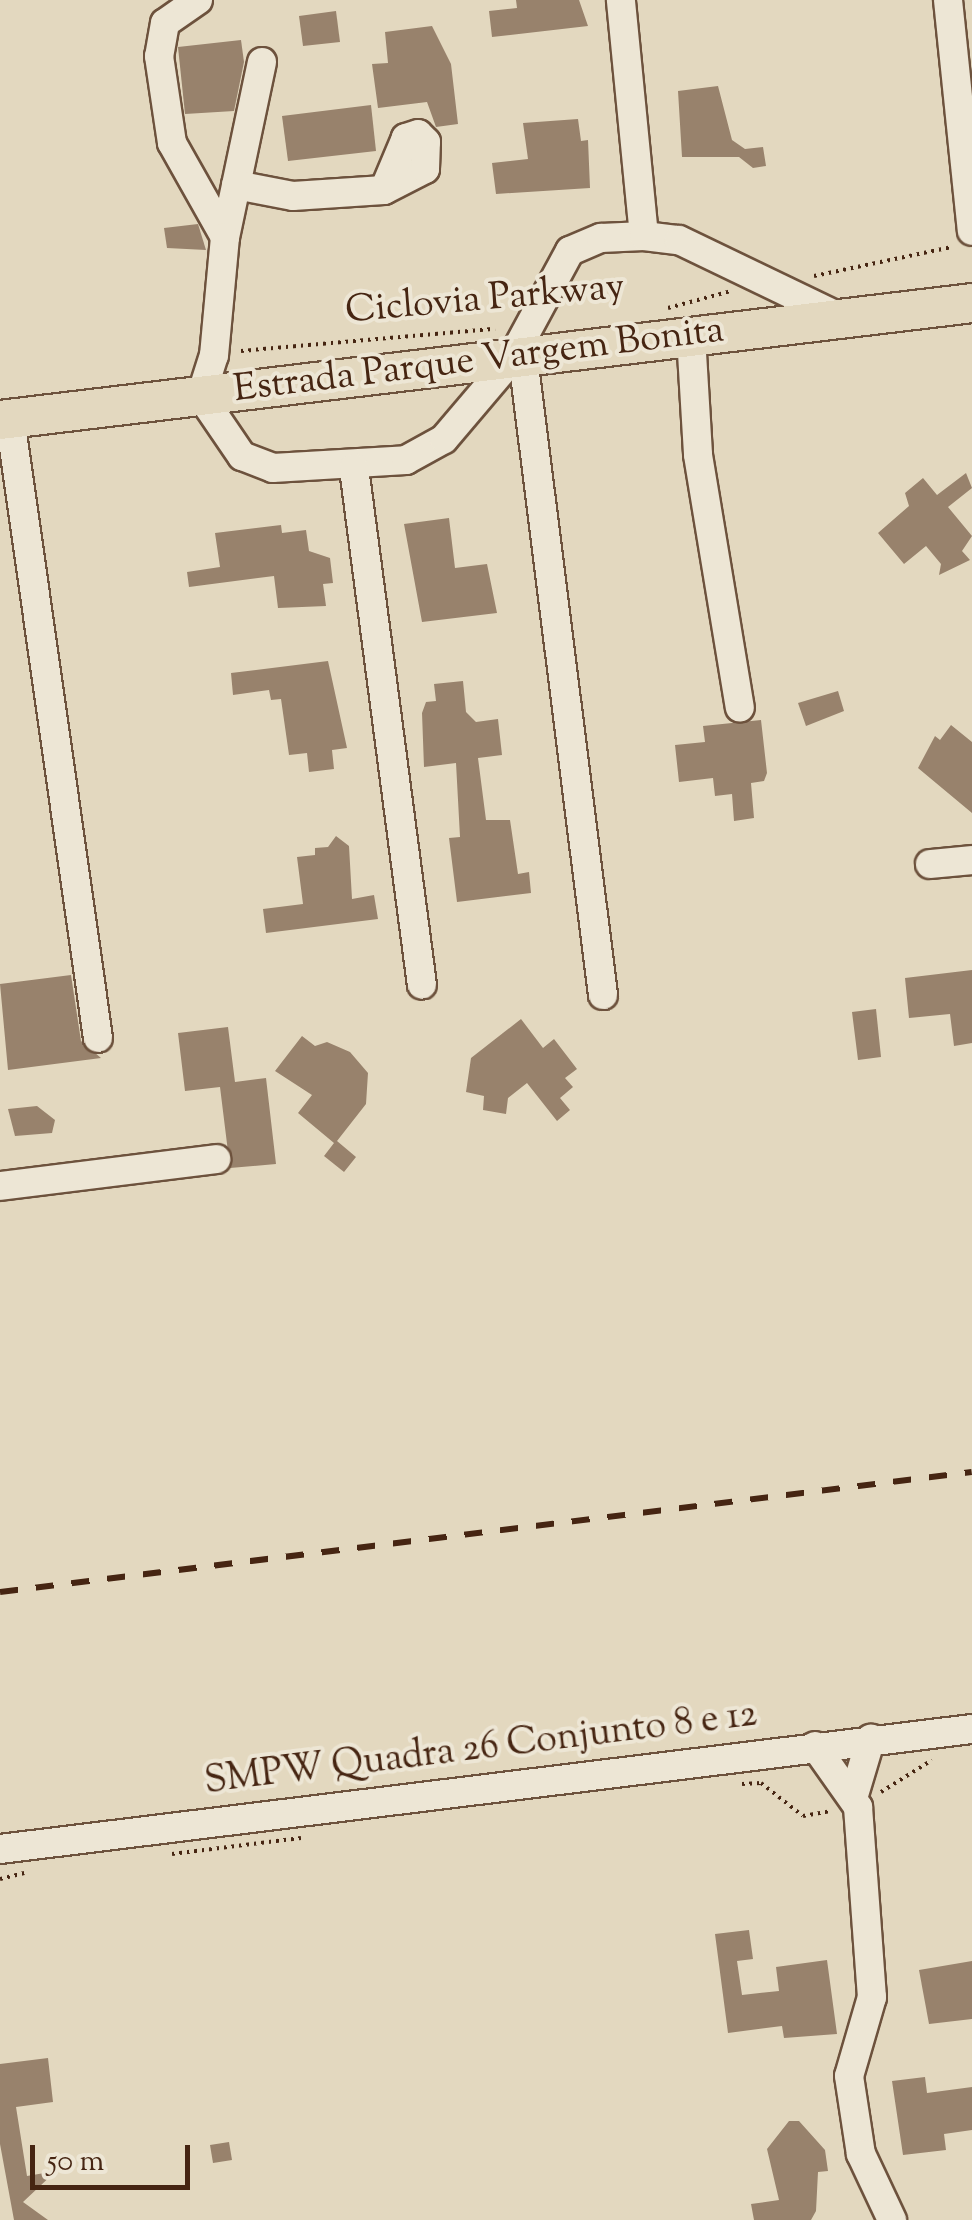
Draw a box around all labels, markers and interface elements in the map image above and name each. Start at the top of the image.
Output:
street label: Ciclovia Parkway [343,266,627,336]
street label: Estrada Parque Vargem Bonita [231,309,727,415]
street label: SMPW Quadra 26 Conjunto 8 e 12 [202,1693,760,1807]
scale bar [35,2125,195,2187]
text: 50 m [47,2141,104,2184]

